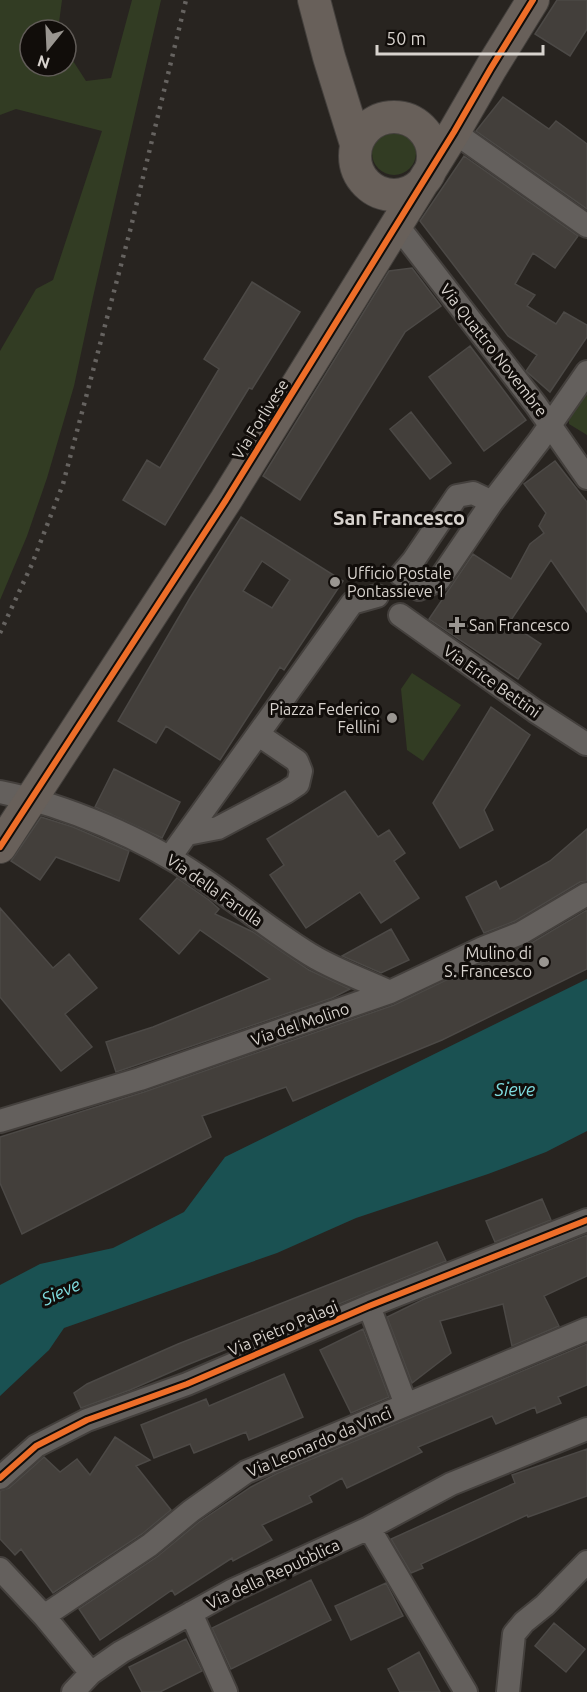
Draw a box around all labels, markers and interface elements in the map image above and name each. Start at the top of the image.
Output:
north arrow [18,18,78,78]
scale bar [377,18,544,56]
text: 50 m [386,28,426,48]
text: N [35,52,52,73]
street label: Via Quattro Novembre [437,280,551,420]
street label: Via Forlivese [228,376,292,462]
district label: San Francesco [333,506,465,529]
place label: Ufficio Postale Pontassieve 1 [347,564,452,600]
marker: Ufficio Postale Pontassieve 1 [328,575,342,589]
place label: San Francesco [469,616,570,634]
marker: San Francesco [450,618,464,632]
street label: Via Erice Bettini [440,641,544,721]
place label: Piazza Federico Fellini [270,700,380,736]
marker: Piazza Federico Fellini [385,711,399,725]
street label: Via della Farulla [164,850,266,930]
place label: Mulino di S. Francesco [444,944,532,980]
marker: Mulino di S. Francesco [537,955,551,969]
street label: Via del Molino [249,999,351,1049]
water label: Sieve [494,1079,535,1099]
water label: Sieve [37,1274,83,1309]
street label: Via Pietro Palagi [226,1297,340,1359]
street label: Via Leonardo da Vinci [244,1403,394,1481]
street label: Via della Repubblica [204,1535,342,1613]

